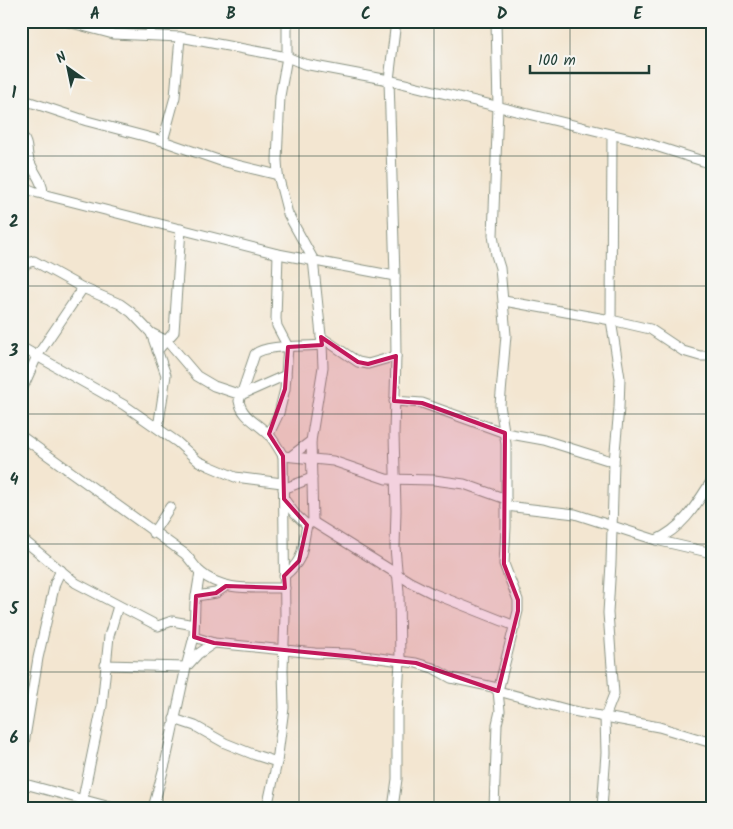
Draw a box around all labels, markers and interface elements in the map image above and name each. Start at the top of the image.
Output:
text: A [90,2,100,27]
text: B [226,2,236,27]
text: C [361,2,371,27]
text: D [497,2,508,27]
text: E [634,2,644,27]
north arrow [42,42,92,92]
scale bar [530,42,649,74]
text: N [52,46,71,70]
text: 100 m [538,49,576,73]
text: 1 [12,81,17,106]
text: 2 [9,210,19,235]
text: 3 [9,339,19,364]
text: 4 [10,468,19,493]
text: 5 [9,597,20,622]
text: 6 [10,726,19,751]

